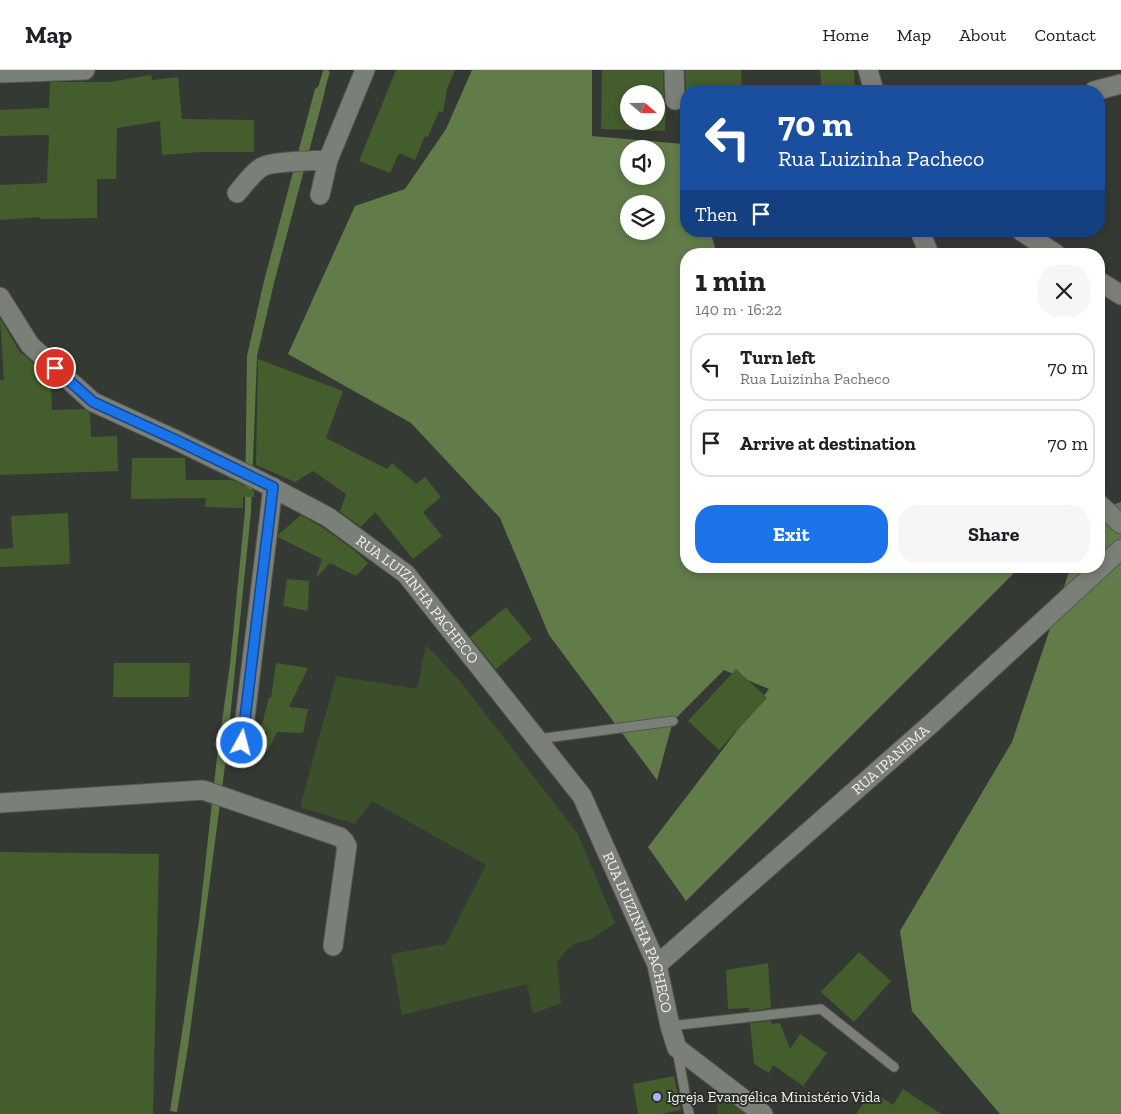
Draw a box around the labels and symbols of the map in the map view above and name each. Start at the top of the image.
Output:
north arrow [620,85,665,130]
pin [34,347,76,389]
street label: RUA LUIZINHA PACHECO [352,532,483,667]
position arrow [215,716,267,768]
street label: RUA IPANEMA [848,721,933,798]
street label: RUA LUIZINHA PACHECO [599,849,676,1015]
place label: Igreja Evangélica Ministério Vida [667,1088,880,1106]
marker: Igreja Evangélica Ministério Vida [651,1091,663,1103]

